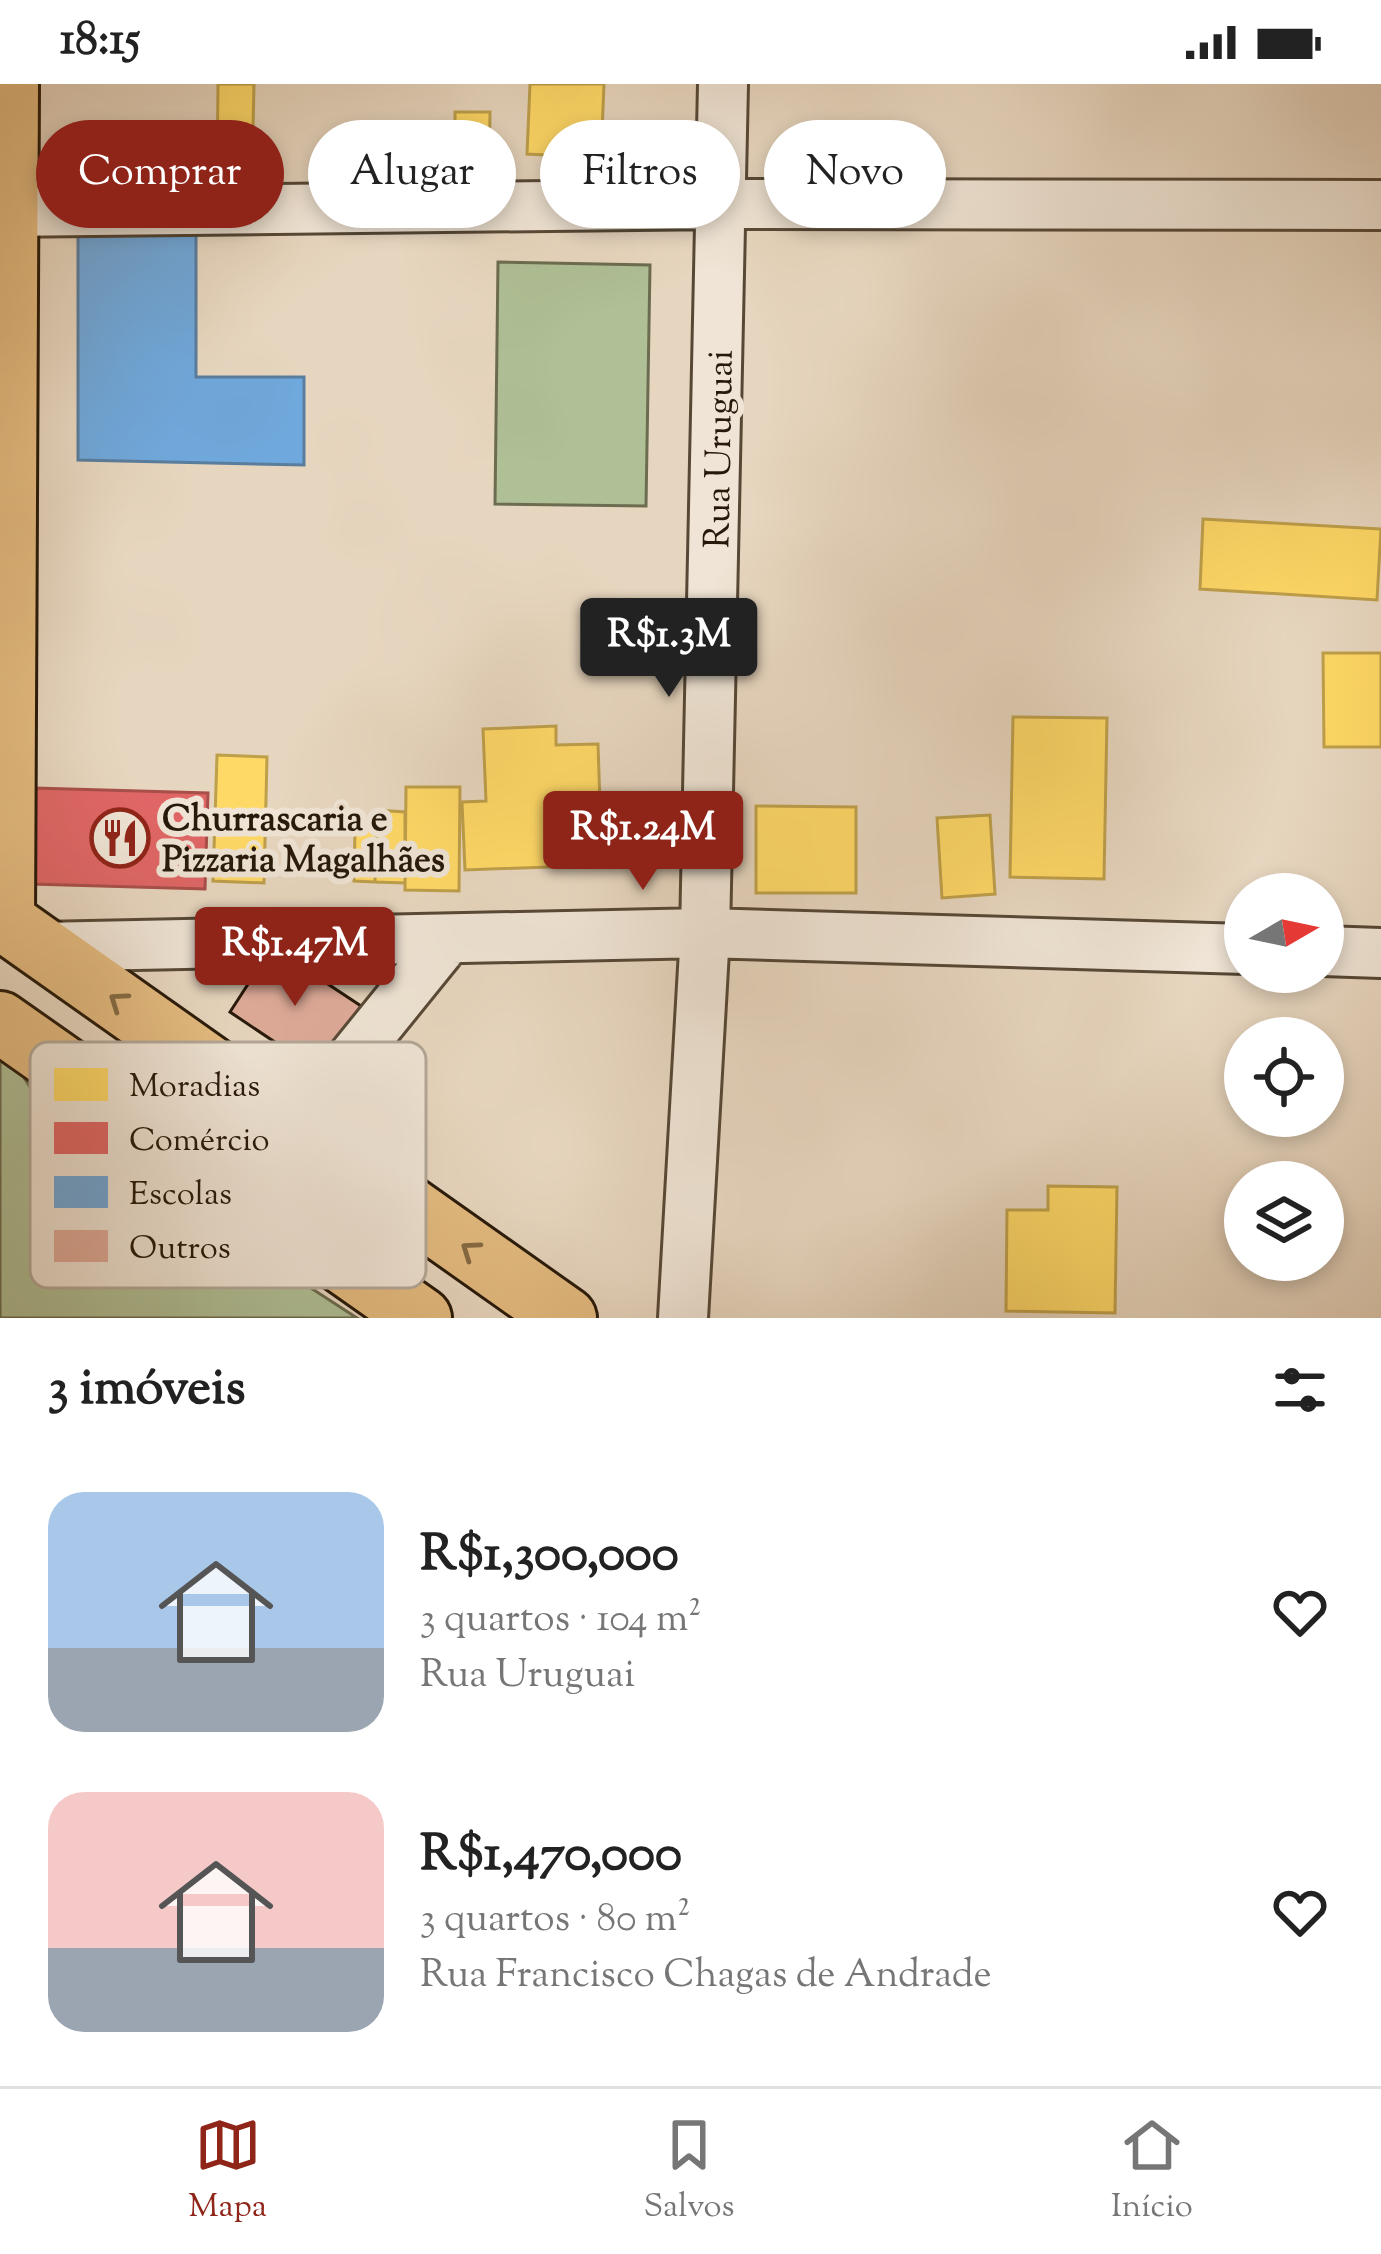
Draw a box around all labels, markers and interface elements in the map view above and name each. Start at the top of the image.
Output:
text: 18:15 [60,10,140,75]
chip: Comprar [36,120,284,228]
chip: Alugar [308,120,516,228]
chip: Filtros [540,120,740,228]
chip: Novo [764,120,946,228]
street label: Rua Uruguai [693,349,749,549]
pin: R$1.3M [571,598,767,700]
text: R$1.3M [607,609,731,665]
pin: R$1.24M [532,791,754,893]
place label: Churrascaria e Pizzaria Magalhães [162,795,445,888]
text: R$1.24M [570,802,716,858]
restaurant icon: Churrascaria e Pizzaria Magalhães [89,807,151,869]
north arrow [1224,873,1344,993]
map controls [1224,873,1344,1281]
pin: R$1.47M [184,907,406,1009]
text: R$1.47M [222,918,368,974]
one-way arrow [109,993,131,1015]
button: locate [1224,1017,1344,1137]
legend [30,1042,426,1288]
text: Moradias [129,1064,260,1112]
text: Comércio [129,1118,270,1166]
button: layers [1224,1161,1344,1281]
text: Escolas [129,1172,232,1220]
text: Outros [129,1226,231,1274]
one-way arrow [462,1243,483,1265]
text: 3 imóveis [48,1354,246,1427]
icon: filters [1267,1357,1333,1423]
text: R$1,300,000 [420,1520,679,1593]
icon: home [144,1540,288,1684]
icon: heart [1267,1579,1333,1645]
text: 3 quartos · 104 m² [420,1593,701,1649]
text: Rua Uruguai [420,1649,635,1705]
text: R$1,470,000 [420,1820,682,1893]
icon: home [144,1840,288,1984]
icon: heart [1267,1879,1333,1945]
text: 3 quartos · 80 m² [420,1893,690,1949]
text: Rua Francisco Chagas de Andrade [420,1949,992,2005]
tab: Mapa [188,2112,267,2232]
tab: Salvos [643,2112,735,2232]
tab: Início [1111,2112,1193,2232]

